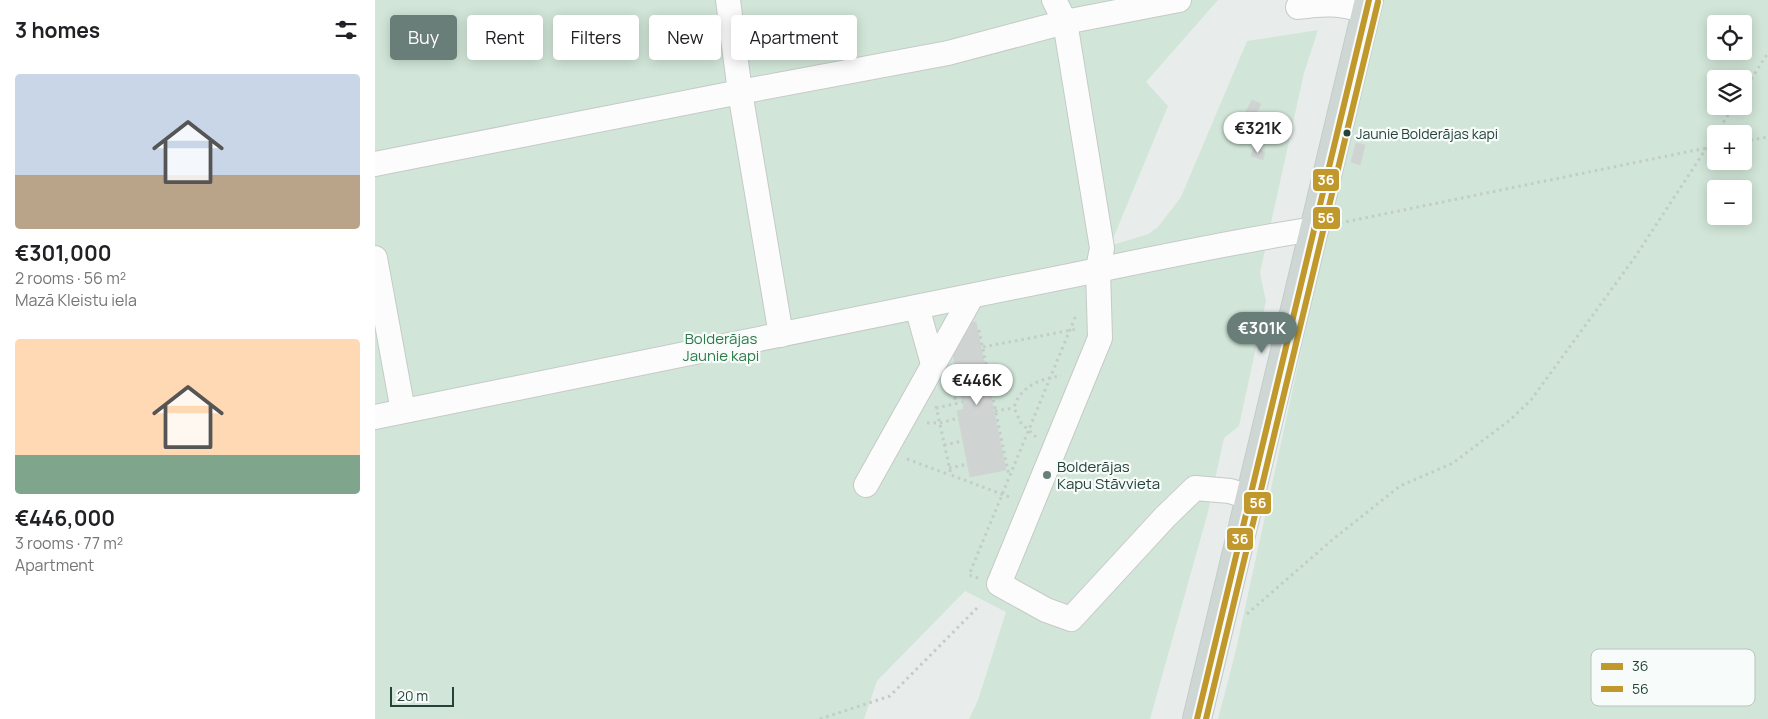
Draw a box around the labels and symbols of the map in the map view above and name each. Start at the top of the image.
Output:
pin: €321K [1223,112,1293,154]
place label: Jaunie Bolderājas kapi [1356,124,1498,143]
marker: Jaunie Bolderājas kapi [1342,128,1352,138]
line badge: 36 [1312,168,1340,192]
text: 36 [1318,170,1334,189]
line badge: 56 [1312,206,1341,230]
text: 56 [1318,208,1334,227]
pin: €301K [1227,312,1297,354]
park label: Bolderājas Jaunie kapi [683,328,759,366]
pin: €446K [942,364,1012,406]
place label: Bolderājas Kapu Stāvvieta [1057,456,1160,494]
marker: Bolderājas Kapu Stāvvieta [1041,469,1053,481]
line badge: 56 [1243,491,1272,515]
text: 56 [1250,493,1266,512]
line badge: 36 [1226,527,1254,551]
text: 36 [1232,529,1248,548]
legend [1591,649,1755,706]
text: 36 [1632,656,1648,675]
text: 56 [1632,679,1649,698]
scale bar [390,684,454,707]

